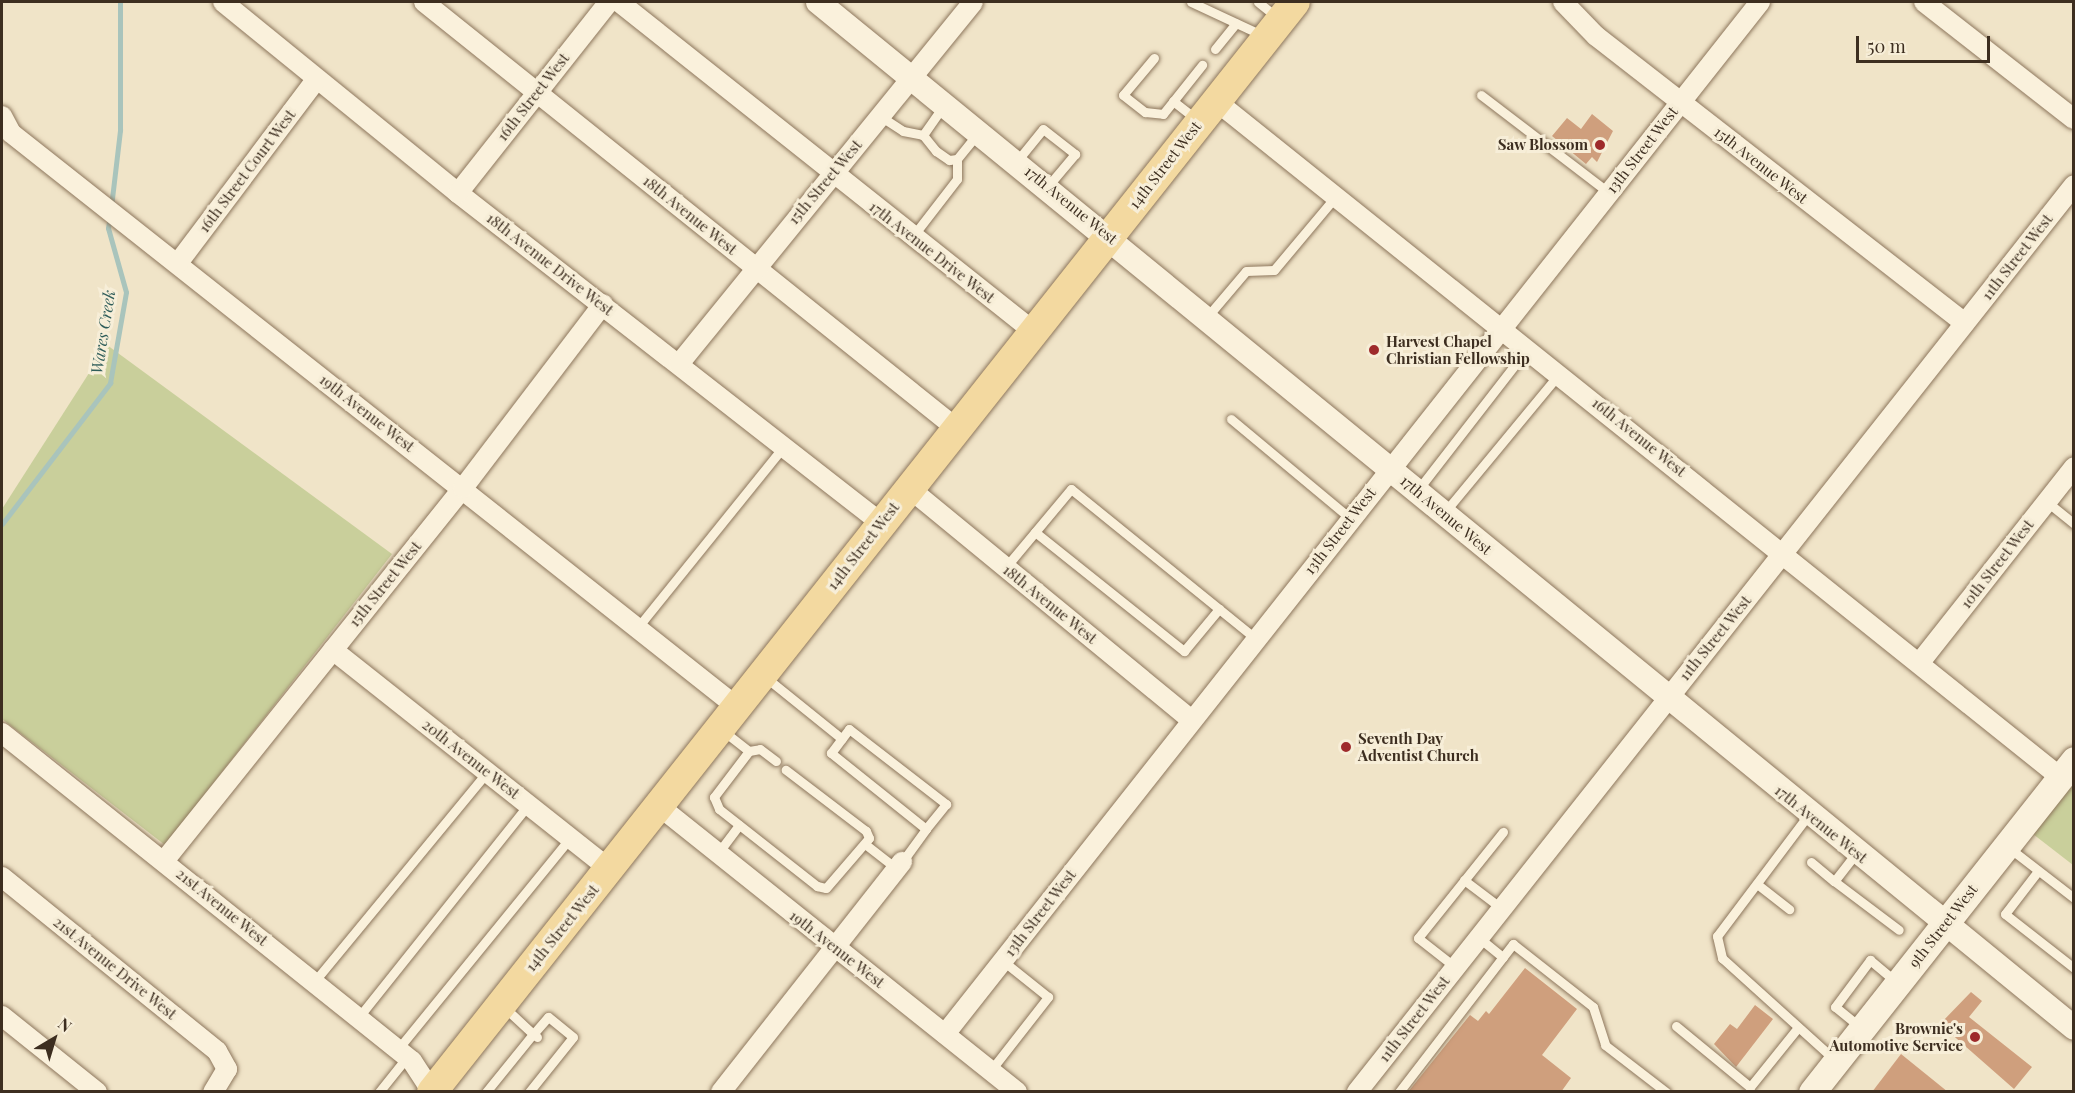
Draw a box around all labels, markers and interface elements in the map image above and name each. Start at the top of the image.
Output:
scale bar [1859,24,1992,62]
text: 50 m [1867,34,1906,58]
street label: 16th Street West [493,49,573,145]
street label: 13th Street West [1602,103,1682,197]
street label: 16th Street Court West [195,106,299,236]
street label: 14th Street West [1125,117,1205,213]
street label: 15th Avenue West [1710,123,1812,207]
street label: 15th Street West [784,136,866,228]
place label: Saw Blossom [1497,136,1588,154]
marker: Saw Blossom [1593,138,1607,152]
street label: 17th Avenue West [1021,162,1121,248]
street label: 18th Avenue West [639,171,741,259]
street label: 17th Avenue Drive West [865,197,999,307]
street label: 18th Avenue Drive West [483,209,617,319]
street label: 11th Street West [1978,210,2056,304]
water label: Wares Creek [87,289,119,375]
place label: Harvest Chapel Christian Fellowship [1386,332,1530,367]
marker: Harvest Chapel Christian Fellowship [1367,343,1381,357]
street label: 19th Avenue West [316,370,418,456]
street label: 16th Avenue West [1588,393,1690,481]
street label: 17th Avenue West [1396,471,1496,559]
street label: 13th Street West [1300,484,1380,578]
street label: 14th Street West [823,498,903,594]
street label: 10th Street West [1956,516,2038,612]
street label: 15th Street West [345,537,425,631]
street label: 18th Avenue West [999,560,1101,648]
street label: 11th Street West [1675,591,1755,685]
street label: 20th Avenue West [418,715,524,803]
place label: Seventh Day Adventist Church [1358,729,1479,764]
marker: Seventh Day Adventist Church [1339,740,1353,754]
street label: 17th Avenue West [1771,781,1871,867]
street label: 21st Avenue West [172,864,272,950]
street label: 13th Street West [1000,866,1080,960]
street label: 9th Street West [1905,880,1981,972]
street label: 14th Street West [521,881,603,975]
street label: 19th Avenue West [786,906,888,992]
street label: 21st Avenue Drive West [49,912,181,1024]
street label: 11th Street West [1375,972,1453,1066]
north arrow [24,1009,84,1069]
text: N [54,1013,76,1036]
place label: Brownie's Automotive Service [1830,1019,1963,1054]
marker: Brownie's Automotive Service [1968,1030,1982,1044]

